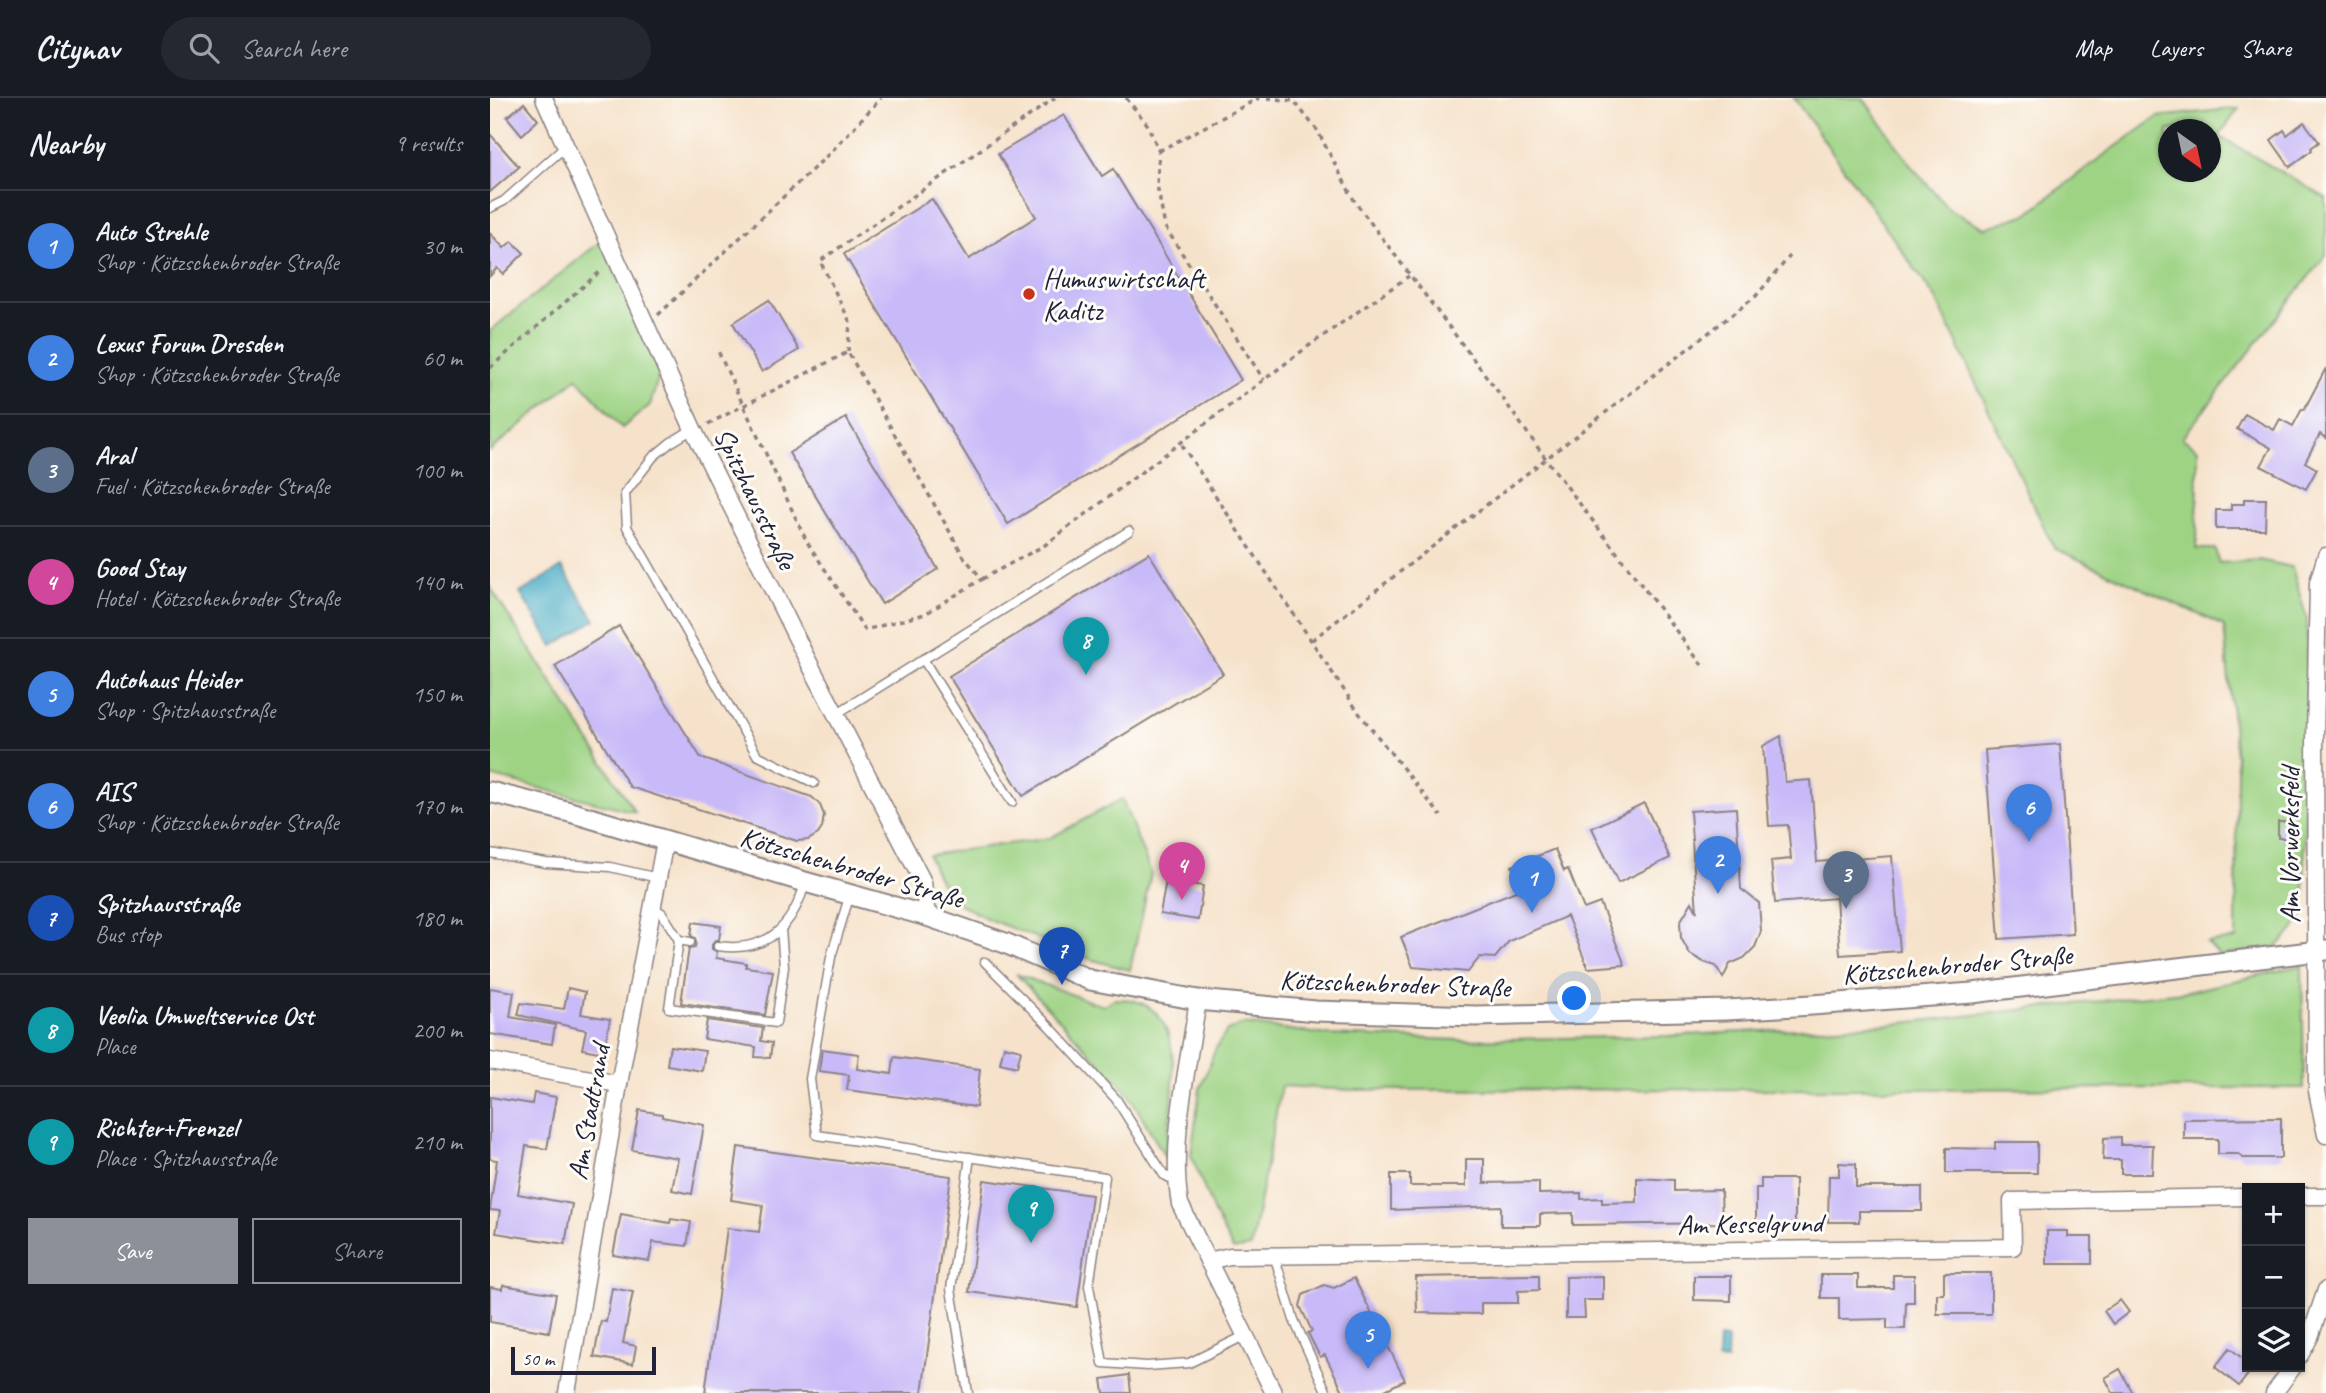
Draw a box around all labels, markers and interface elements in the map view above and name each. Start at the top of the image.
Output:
search box [161,17,651,80]
text: Citynav [35,27,119,69]
icon: search [185,29,223,67]
text: Search here [241,32,347,65]
text: Map [2075,33,2112,63]
text: Layers [2150,33,2203,63]
text: Share [2241,33,2291,63]
north arrow [2158,119,2221,182]
text: Nearby [28,125,104,163]
text: 9 results [395,129,462,158]
text: Auto Strehle [95,215,207,248]
text: 1 [46,232,56,261]
text: 30 m [423,232,462,261]
text: Shop · Kötzschenbroder Straße [95,248,339,277]
place label: Humuswirtschaft Kaditz [1043,261,1207,328]
marker: Humuswirtschaft Kaditz [1021,286,1037,302]
text: Lexus Forum Dresden [95,327,283,360]
text: 2 [46,344,56,373]
text: 60 m [423,344,462,373]
text: Shop · Kötzschenbroder Straße [95,360,339,389]
street label: Spitzhausstraße [706,422,806,576]
text: Aral [95,439,133,472]
text: 3 [46,456,56,485]
text: 100 m [413,456,462,485]
text: Fuel · Kötzschenbroder Straße [95,472,330,501]
text: Good Stay [95,551,185,584]
text: 4 [46,568,56,597]
text: 140 m [413,568,462,597]
text: Hotel · Kötzschenbroder Straße [95,584,340,613]
pin: 8 [1063,617,1109,675]
text: Autohaus Heider [95,663,241,696]
text: 5 [46,680,56,709]
text: 150 m [413,680,462,709]
text: Shop · Spitzhausstraße [95,696,275,725]
street label: Am Vorwerksfeld [2272,763,2307,923]
text: AIS [95,775,132,808]
pin: 6 [2006,784,2052,842]
text: 6 [46,792,56,821]
text: 170 m [413,792,462,821]
text: Shop · Kötzschenbroder Straße [95,808,339,837]
street label: Kötzschenbroder Straße [736,819,969,917]
pin: 2 [1695,836,1741,894]
pin: 4 [1159,842,1205,900]
pin: 3 [1823,851,1869,909]
pin: 1 [1509,855,1555,913]
text: Spitzhausstraße [95,887,239,920]
text: 7 [46,904,56,933]
text: 180 m [413,904,462,933]
text: Bus stop [95,920,161,949]
pin: 7 [1039,927,1085,985]
street label: Kötzschenbroder Straße [1841,937,2075,992]
street label: Kötzschenbroder Straße [1279,962,1513,1005]
your location [1557,981,1591,1015]
text: Veolia Umweltservice Ost [95,999,313,1032]
text: 8 [46,1016,56,1045]
text: 200 m [413,1016,462,1045]
text: Place [95,1032,135,1061]
street label: Am Stadtrand [559,1038,618,1182]
text: Richter+Frenzel [95,1111,237,1144]
text: 9 [46,1128,56,1157]
text: 210 m [413,1128,462,1157]
text: Place · Spitzhausstraße [95,1144,277,1173]
map controls [2242,1183,2305,1372]
button: + [2242,1183,2305,1246]
pin: 9 [1008,1185,1054,1243]
street label: Am Kesselgrund [1677,1205,1827,1242]
button: Save [28,1218,238,1284]
button: Share [252,1218,462,1284]
button: − [2242,1246,2305,1309]
button: layers [2242,1309,2305,1372]
pin: 5 [1345,1311,1391,1369]
scale bar [511,1344,656,1376]
text: 50 m [522,1347,554,1371]

